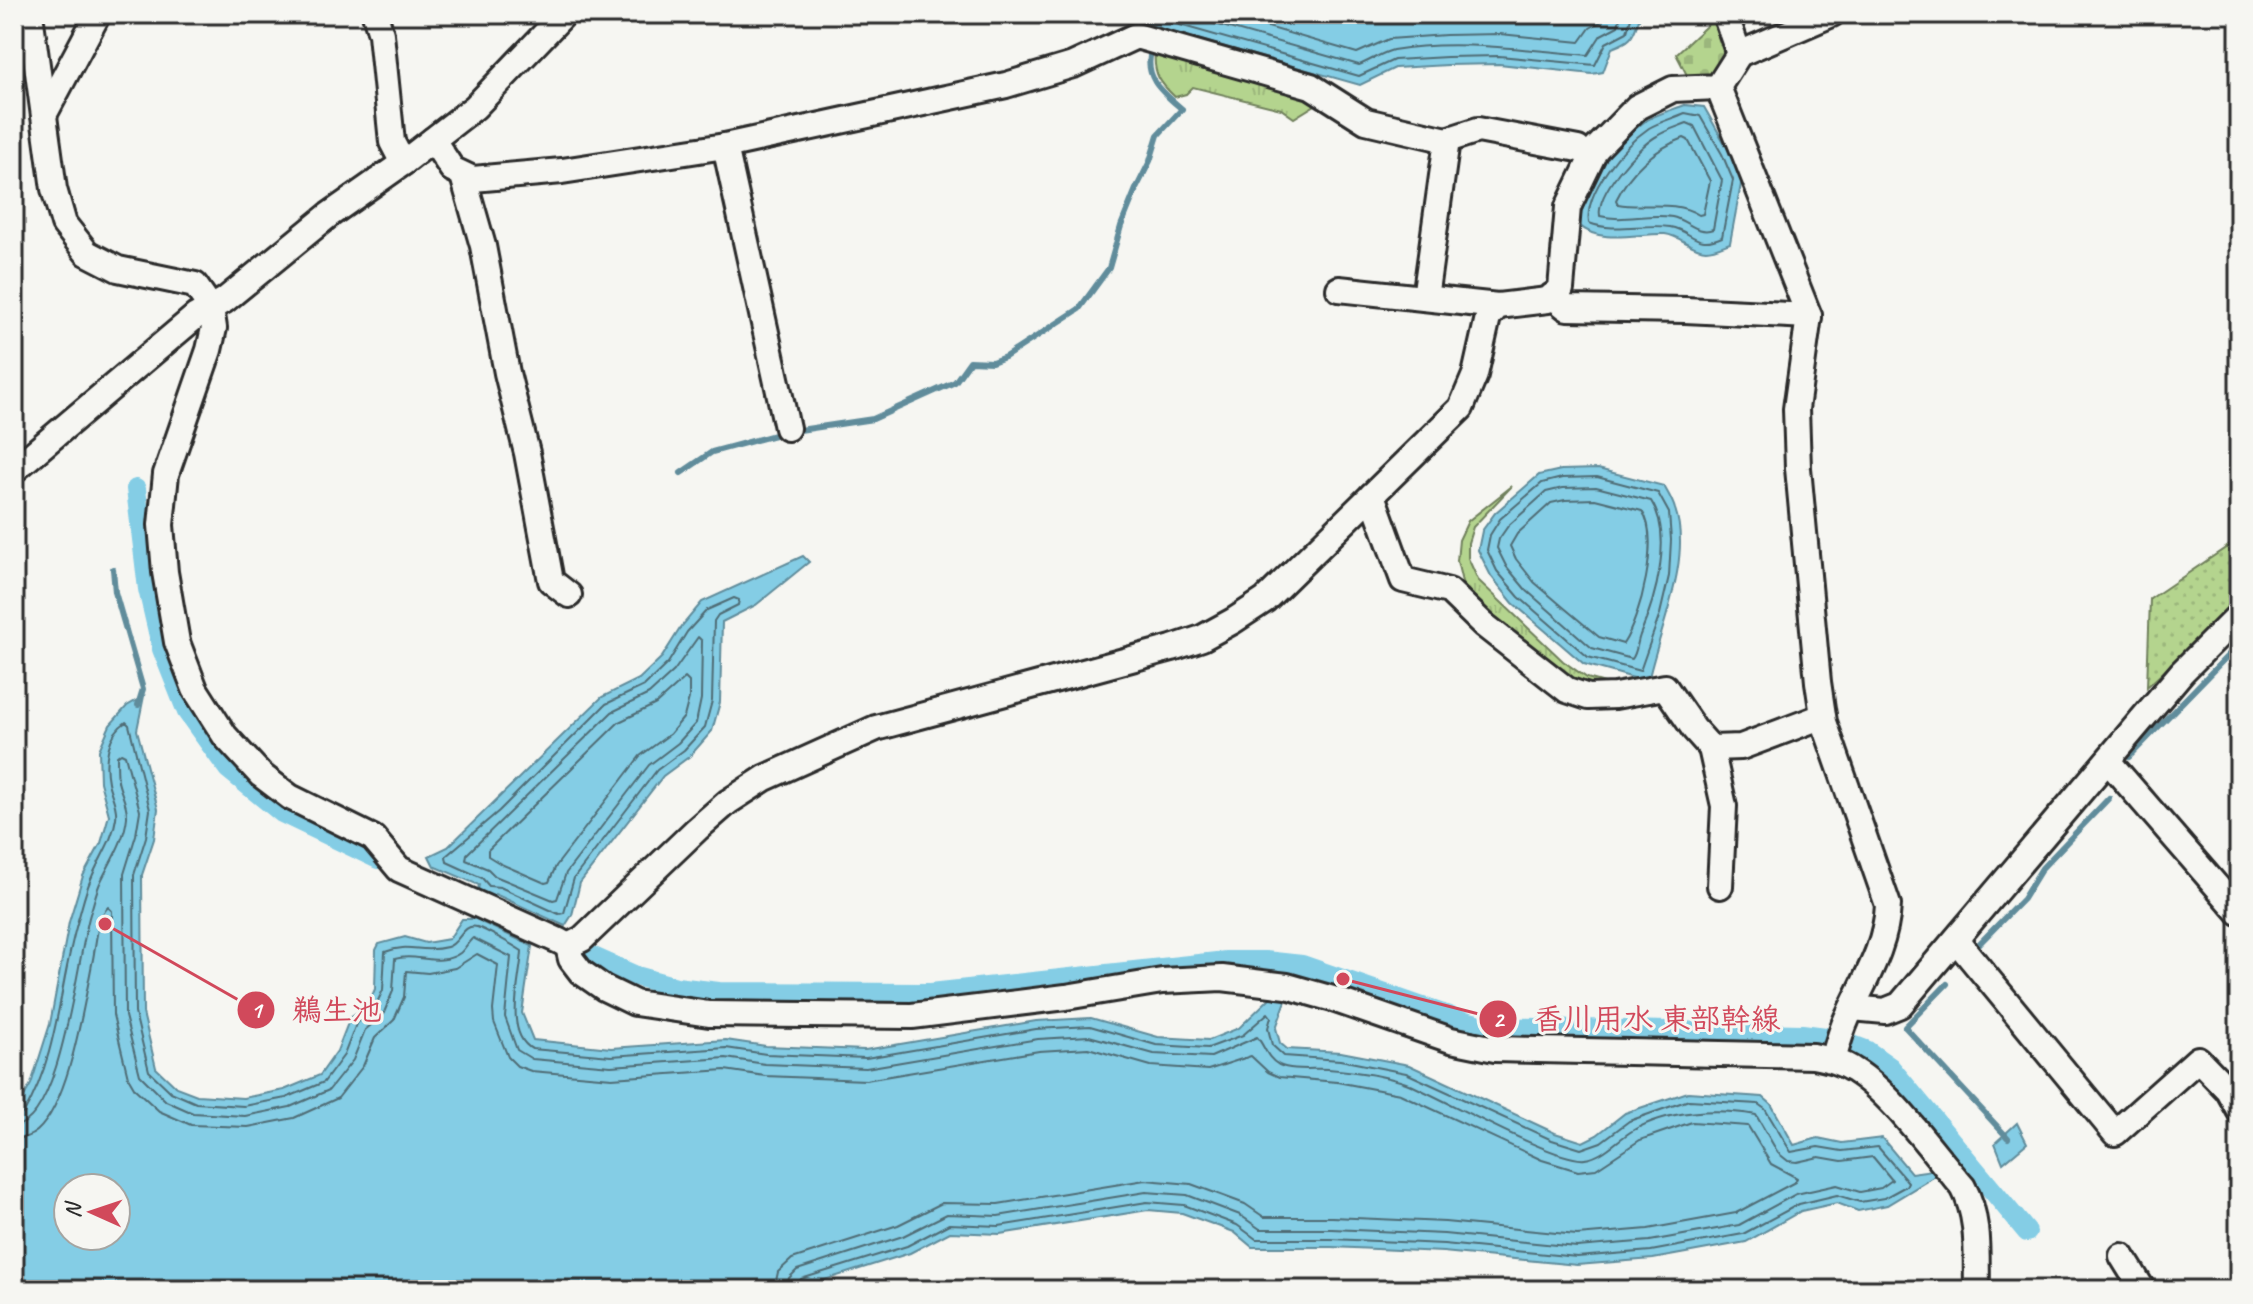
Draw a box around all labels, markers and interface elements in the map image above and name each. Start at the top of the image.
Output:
callout: 鵜生池 [236,983,398,1037]
text: 鵜生池 [292,991,382,1029]
callout: 香川用水 東部幹線 [1478,992,1797,1046]
text: 1 [251,995,265,1025]
text: 香川用水 東部幹線 [1533,1000,1781,1038]
text: 2 [1493,1004,1506,1034]
north arrow [52,1172,132,1252]
text: N [59,1200,88,1219]

